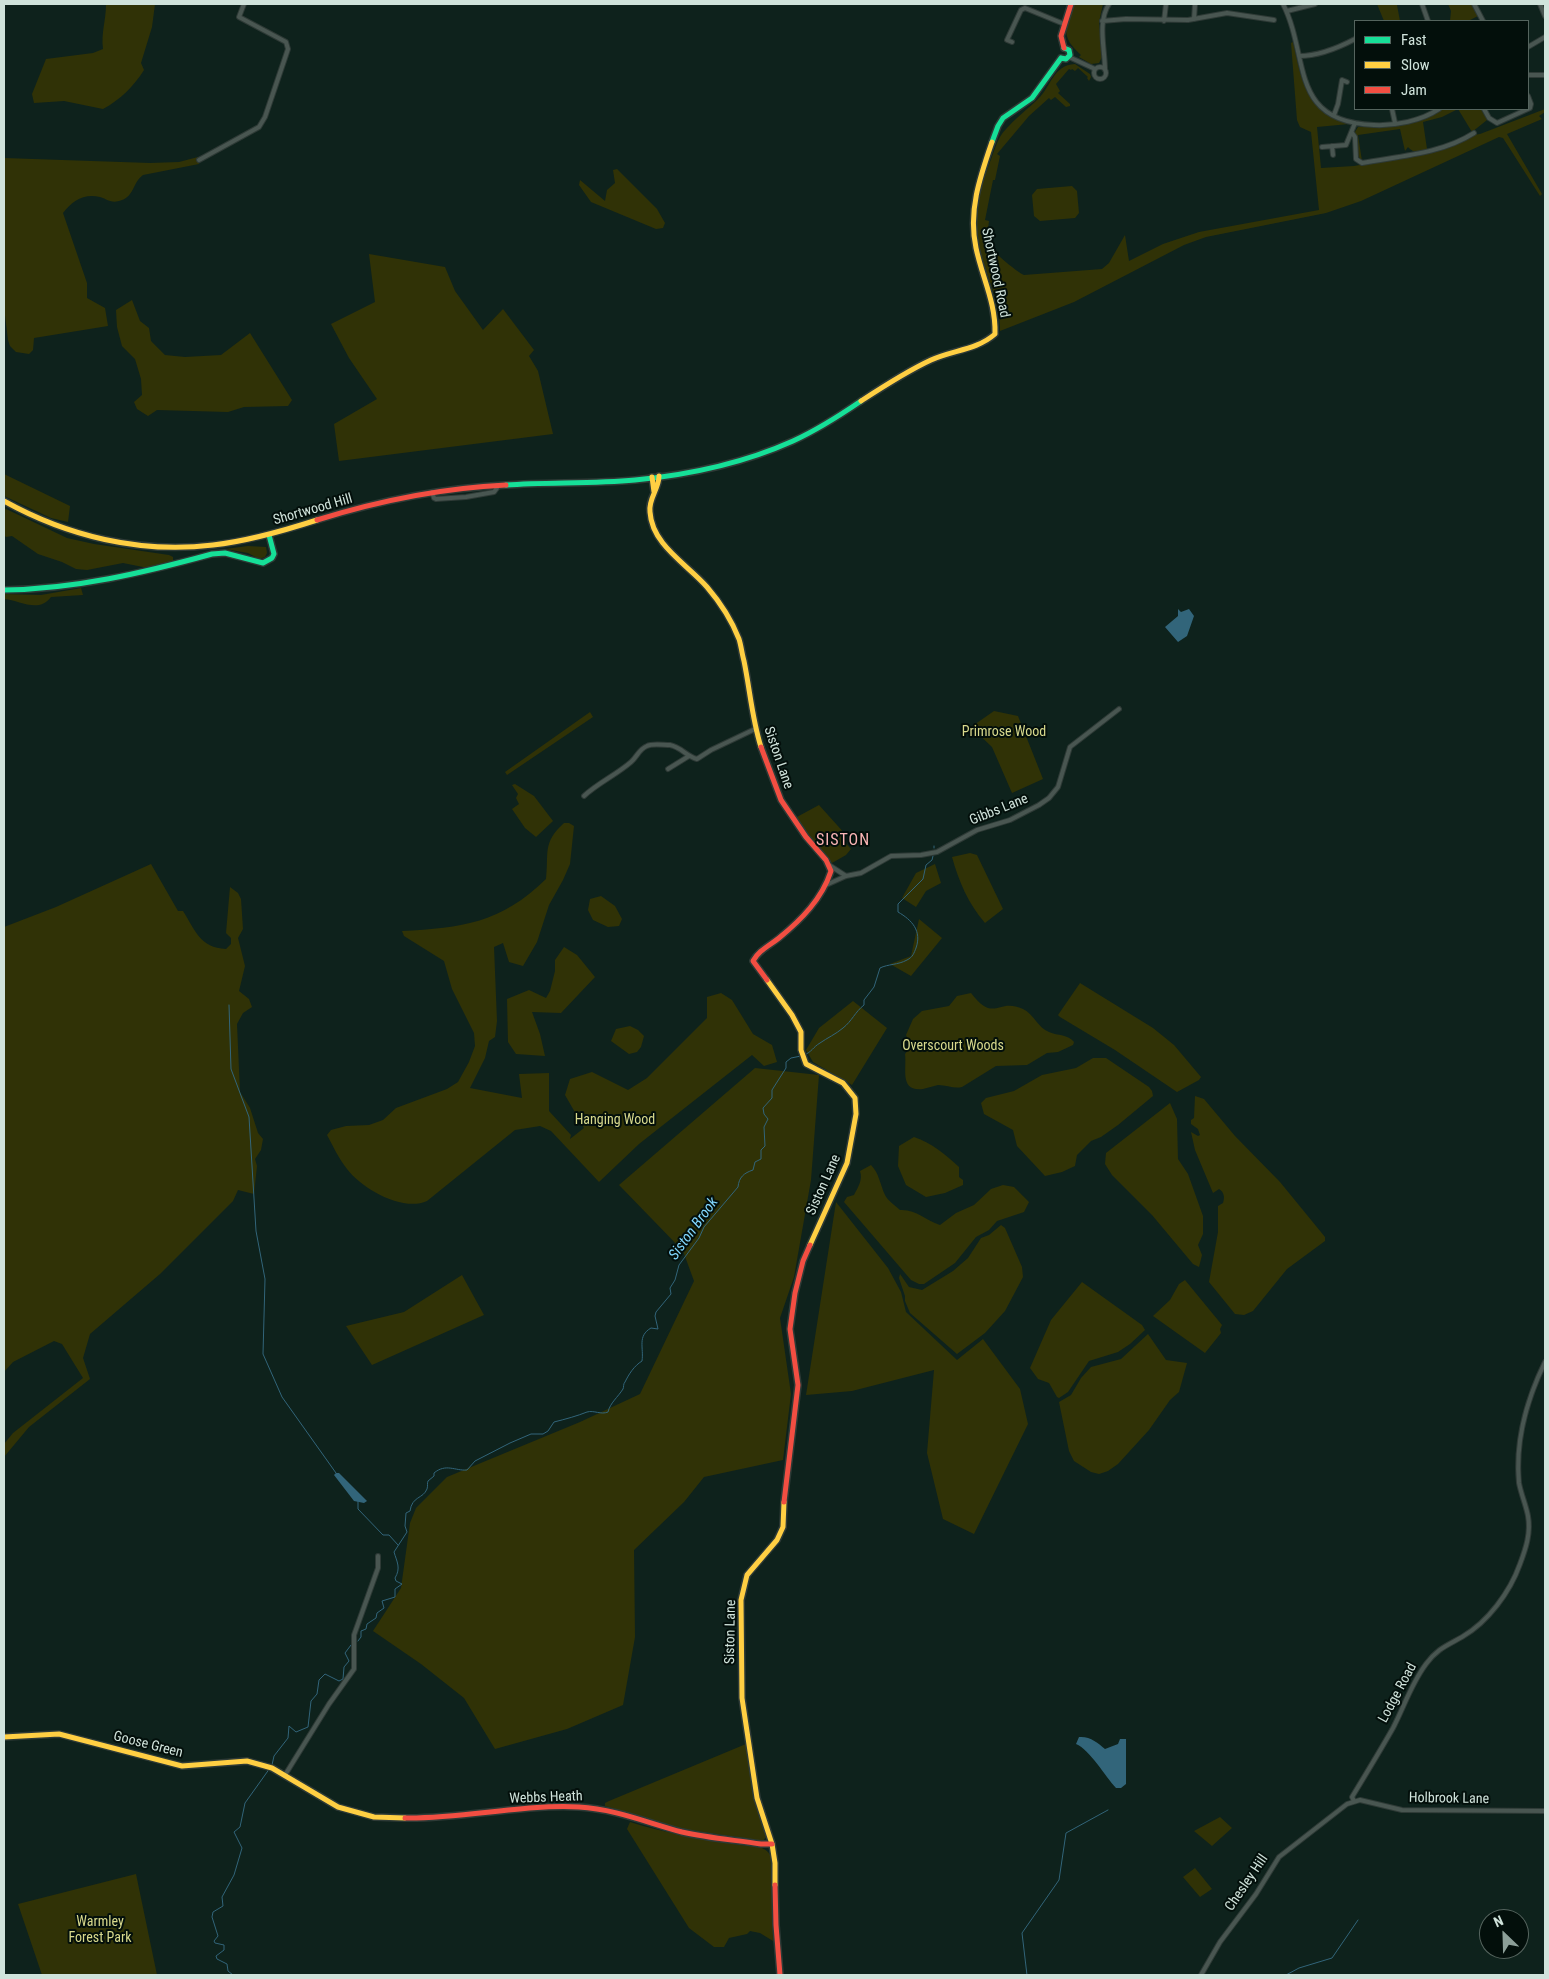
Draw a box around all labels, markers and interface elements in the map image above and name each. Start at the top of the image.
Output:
legend [1354,20,1529,110]
text: Fast [1401,31,1426,49]
text: Slow [1401,56,1430,74]
text: Jam [1401,81,1427,99]
street label: Shortwood Road [977,227,1013,319]
street label: Shortwood Hill [272,491,354,529]
park label: Primrose Wood [962,724,1046,740]
street label: Siston Lane [760,725,796,791]
street label: Gibbs Lane [967,791,1031,829]
district label: SISTON [815,831,871,851]
park label: Overscourt Woods [902,1038,1004,1054]
park label: Hanging Wood [575,1112,655,1128]
street label: Siston Lane [803,1152,845,1218]
water label: Siston Brook [665,1194,723,1264]
street label: Siston Lane [722,1600,740,1664]
street label: Lodge Road [1375,1660,1421,1726]
street label: Goose Green [112,1728,184,1762]
street label: Webbs Heath [509,1788,583,1808]
street label: Holbrook Lane [1409,1790,1489,1808]
street label: Chesley Hill [1222,1851,1272,1915]
north arrow [1479,1909,1529,1959]
text: N [1491,1912,1505,1930]
park label: Warmley Forest Park [68,1914,132,1946]

